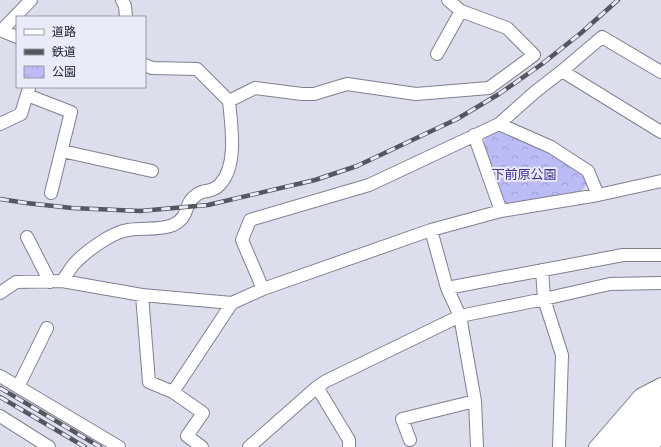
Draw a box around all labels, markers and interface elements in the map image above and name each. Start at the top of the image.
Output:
legend [16,16,146,88]
text: 道路 [52,24,76,40]
text: 鉄道 [52,44,76,60]
text: 公園 [52,64,76,80]
park label: 下前原公園 [491,166,557,183]

